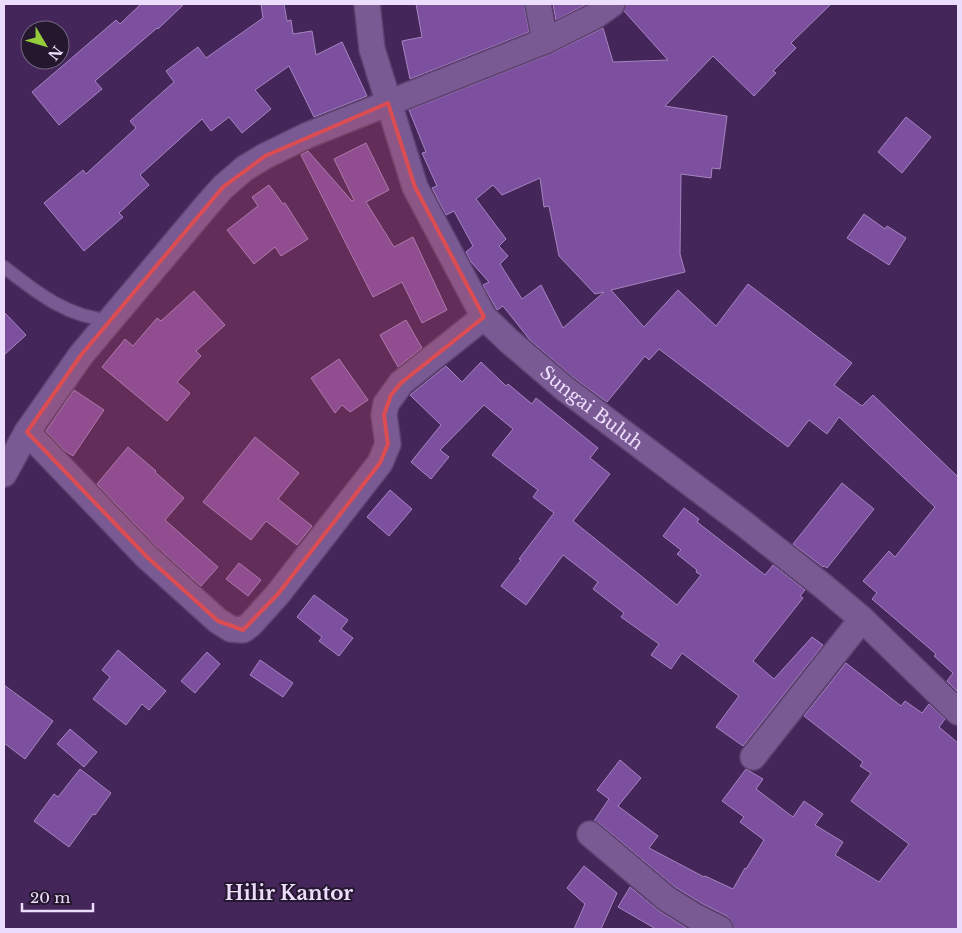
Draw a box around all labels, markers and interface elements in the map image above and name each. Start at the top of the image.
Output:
north arrow [20,20,70,70]
text: N [44,42,66,64]
street label: Sungai Buluh [535,361,647,455]
scale bar [22,880,94,912]
district label: Hilir Kantor [225,881,353,905]
text: 20 m [30,888,70,907]

